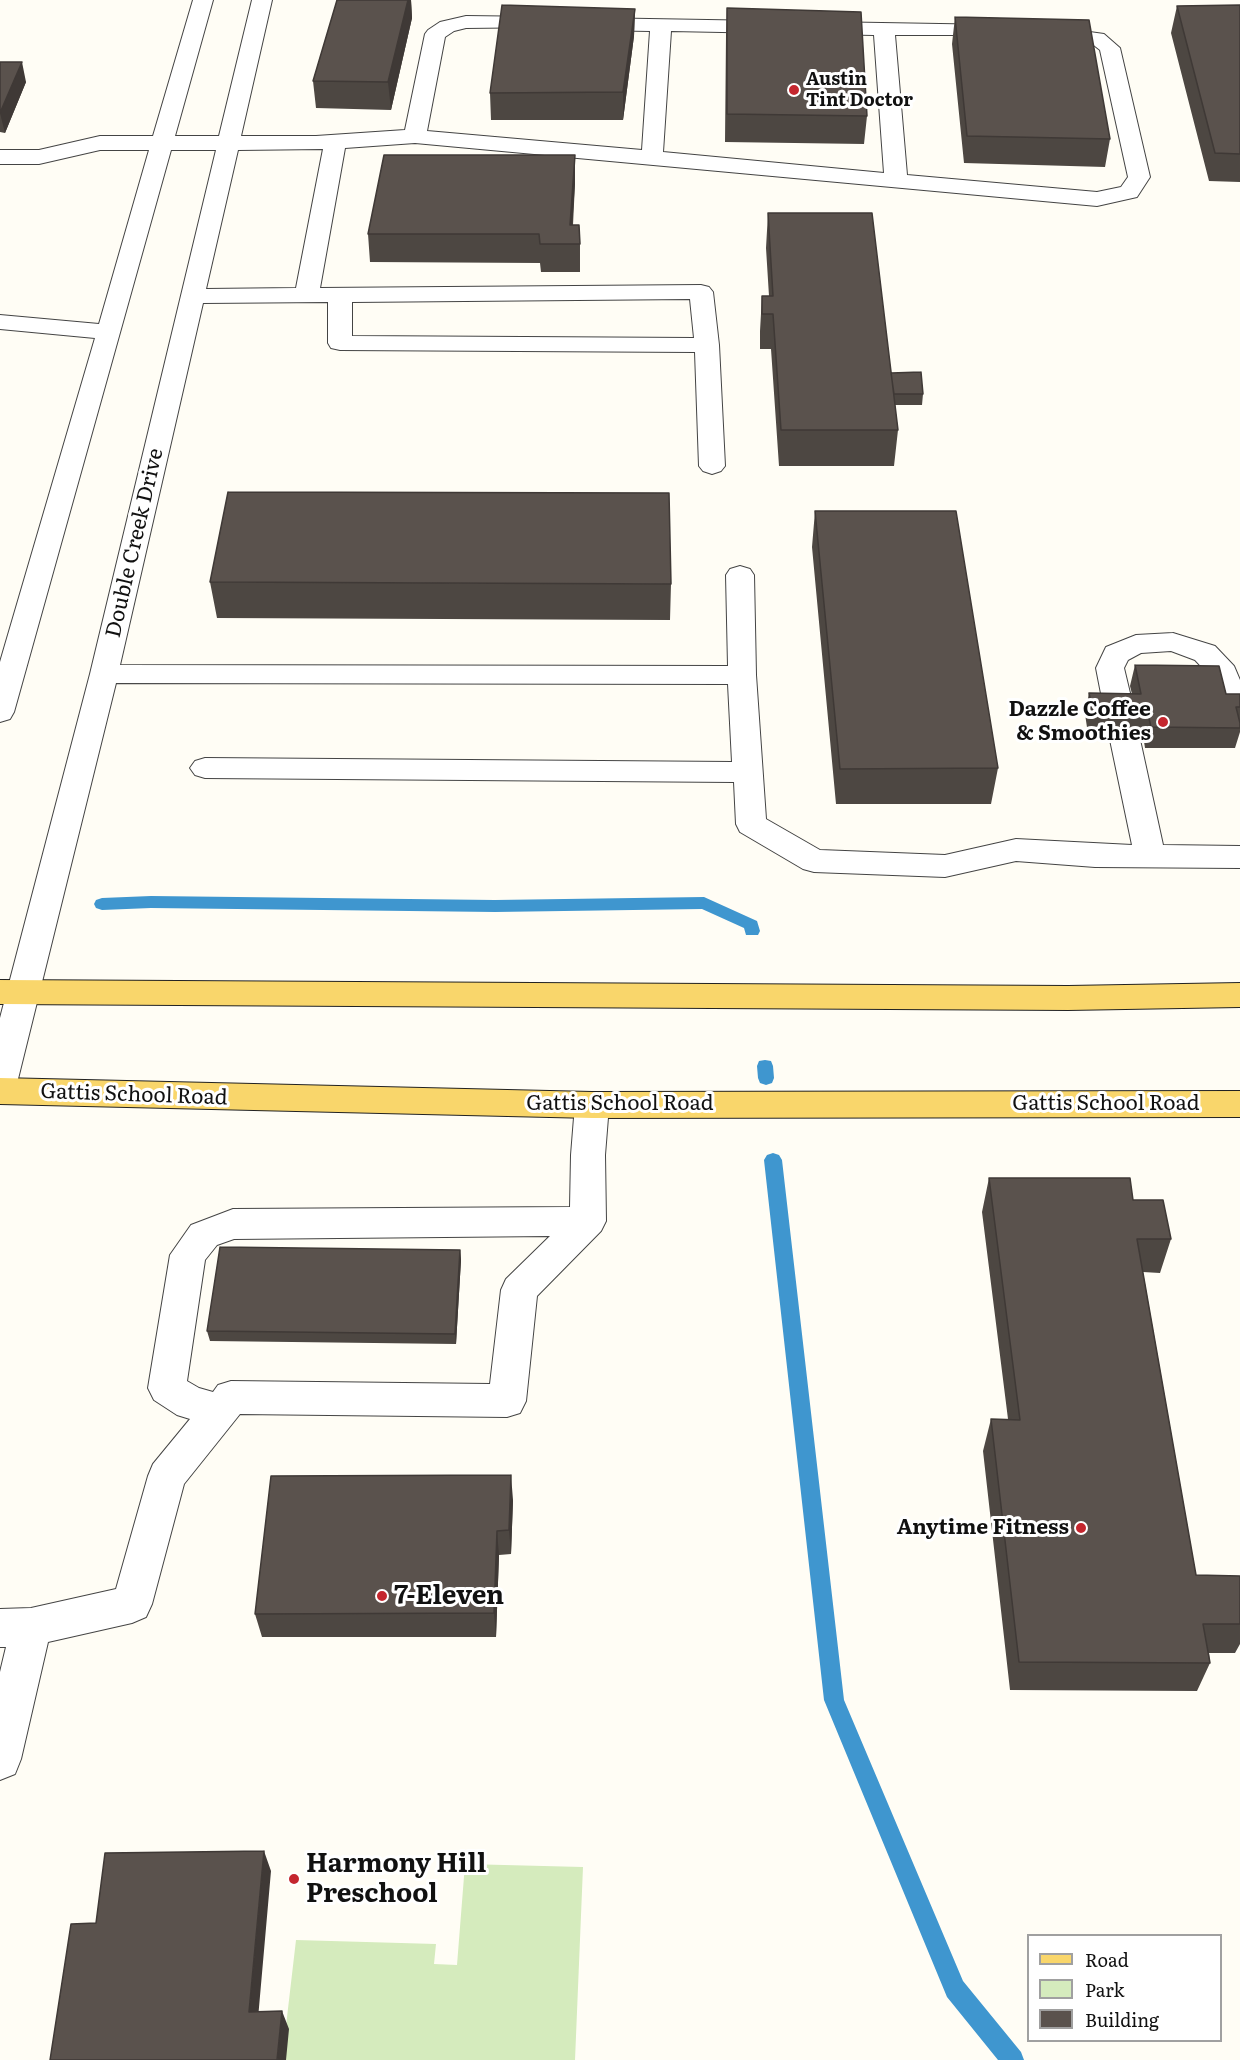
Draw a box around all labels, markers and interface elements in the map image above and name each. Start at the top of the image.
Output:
place label: Austin Tint Doctor [806,69,913,112]
marker: Austin Tint Doctor [787,83,801,97]
street label: Double Creek Drive [101,446,169,640]
place label: Dazzle Coffee & Smoothies [1008,697,1151,747]
marker: Dazzle Coffee & Smoothies [1156,715,1170,729]
street label: Gattis School Road [40,1079,228,1111]
street label: Gattis School Road [526,1091,714,1117]
street label: Gattis School Road [1012,1091,1200,1117]
place label: Anytime Fitness [897,1515,1069,1541]
marker: Anytime Fitness [1074,1521,1088,1535]
place label: 7-Eleven [394,1580,504,1612]
marker: 7-Eleven [375,1589,389,1603]
place label: Harmony Hill Preschool [306,1848,486,1910]
marker: Harmony Hill Preschool [287,1872,301,1886]
legend [1027,1934,1222,2042]
text: Road [1085,1946,1129,1973]
text: Park [1085,1976,1124,2003]
text: Building [1085,2006,1159,2033]

